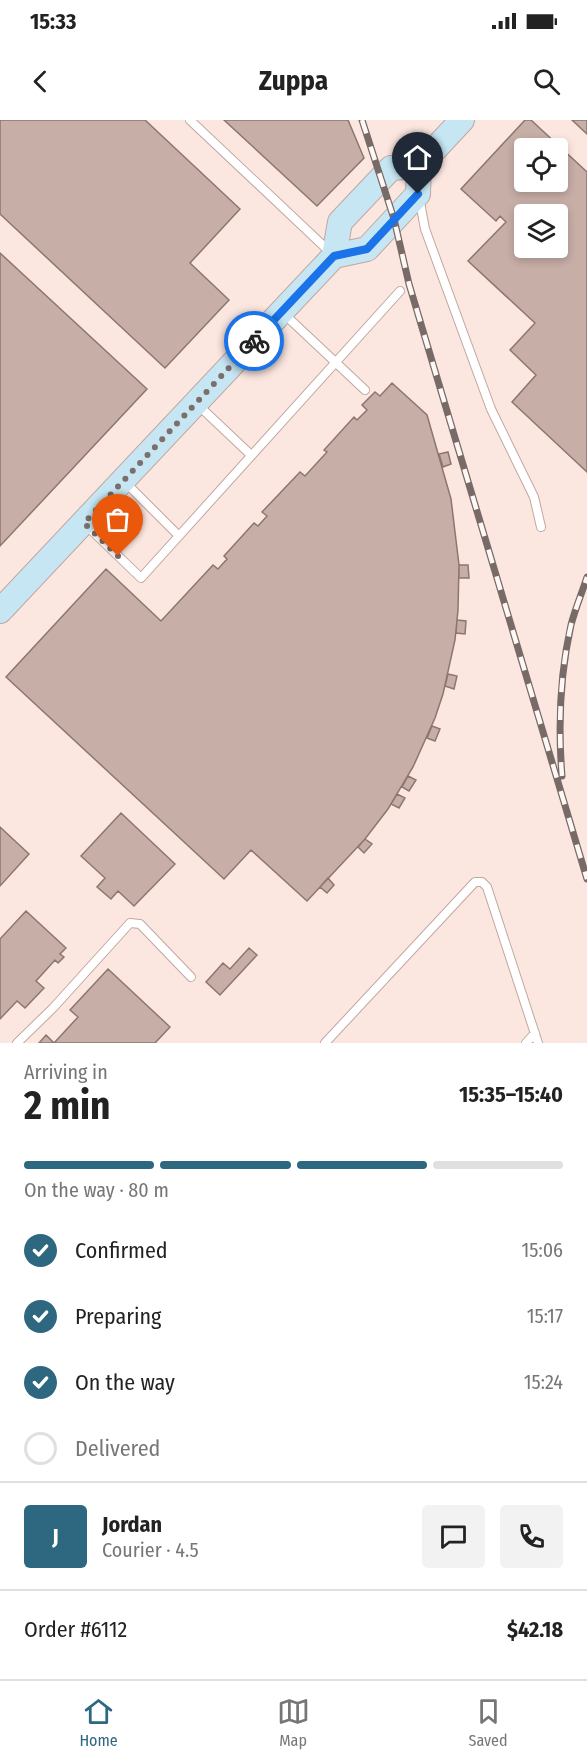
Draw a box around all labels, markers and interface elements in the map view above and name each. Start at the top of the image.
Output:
text: 15:33 [30,8,76,35]
icon: back [24,65,57,98]
text: Zuppa [259,65,328,97]
icon: search [530,65,563,98]
pin [392,132,443,194]
map controls [514,138,568,258]
button: locate [514,138,568,192]
icon: home [401,141,434,174]
button: layers [514,204,568,258]
courier [224,311,284,371]
icon: bike [238,325,271,358]
pin [92,494,143,556]
icon: bag [101,503,134,536]
text: Arriving in [24,1060,108,1084]
text: 15:35–15:40 [459,1081,563,1108]
text: 2 min [24,1083,110,1129]
text: On the way · 80 m [24,1178,169,1202]
icon: check [24,1234,57,1267]
text: Confirmed [75,1237,168,1264]
text: 15:06 [521,1238,563,1262]
icon: check [24,1300,57,1333]
text: Preparing [75,1303,161,1330]
text: 15:17 [527,1304,563,1328]
icon: check [24,1366,57,1399]
text: On the way [75,1369,175,1396]
text: 15:24 [524,1370,563,1394]
text: Delivered [75,1435,160,1462]
button: chat [422,1505,485,1568]
button: phone [500,1505,563,1568]
text: Jordan [102,1511,162,1538]
text: J [52,1523,59,1550]
text: Courier · 4.5 [102,1538,199,1562]
text: Order #6112 [24,1616,127,1643]
text: $42.18 [507,1616,563,1643]
tab: Home [79,1695,118,1750]
tab: Map [277,1695,310,1750]
tab: Saved [468,1695,508,1750]

